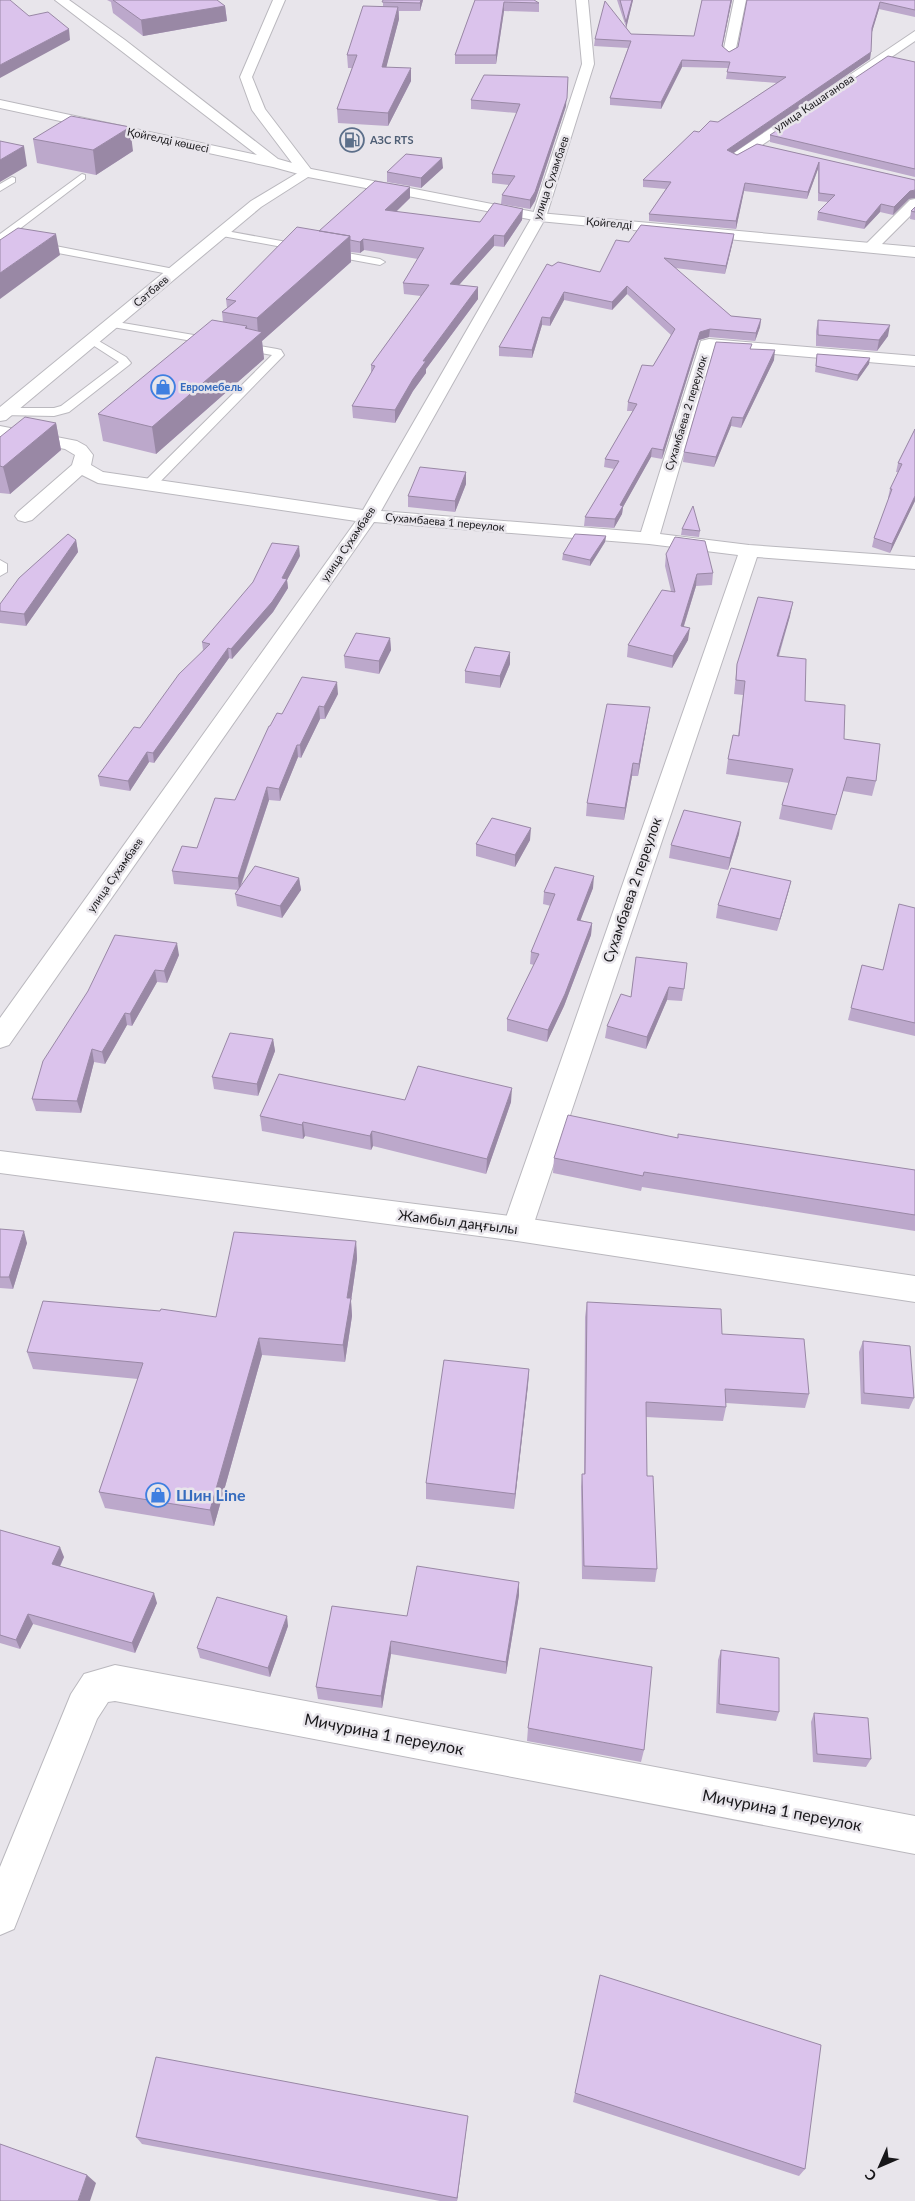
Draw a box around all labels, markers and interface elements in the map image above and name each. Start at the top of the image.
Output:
street label: улица Кашаганова [771,71,856,134]
street label: Қойгелді көшесі [126,124,211,155]
fuel station icon: АЗС RTS [339,127,365,153]
place label: АЗС RTS [369,133,413,146]
street label: улица Сухамбаев [530,134,571,221]
street label: Қойгелді [586,214,633,231]
street label: Сәтбаев [131,272,171,309]
street label: Сухамбаева 2 переулок [662,354,709,472]
shop icon: Евромебель [150,374,176,400]
place label: Евромебель [180,380,243,393]
street label: улица Сухамбаев [318,504,377,584]
street label: Сухамбаева 1 переулок [385,510,505,533]
street label: Сухамбаева 2 переулок [599,814,665,965]
street label: улица Сухамбаев [84,835,145,914]
street label: Жамбыл даңғылы [397,1206,519,1237]
shop icon: Шин Line [145,1482,171,1508]
place label: Шин Line [176,1485,246,1504]
street label: Мичурина 1 переулок [303,1709,466,1758]
street label: Мичурина 1 переулок [701,1785,864,1834]
north arrow [855,2141,905,2191]
text: С [861,2166,880,2185]

